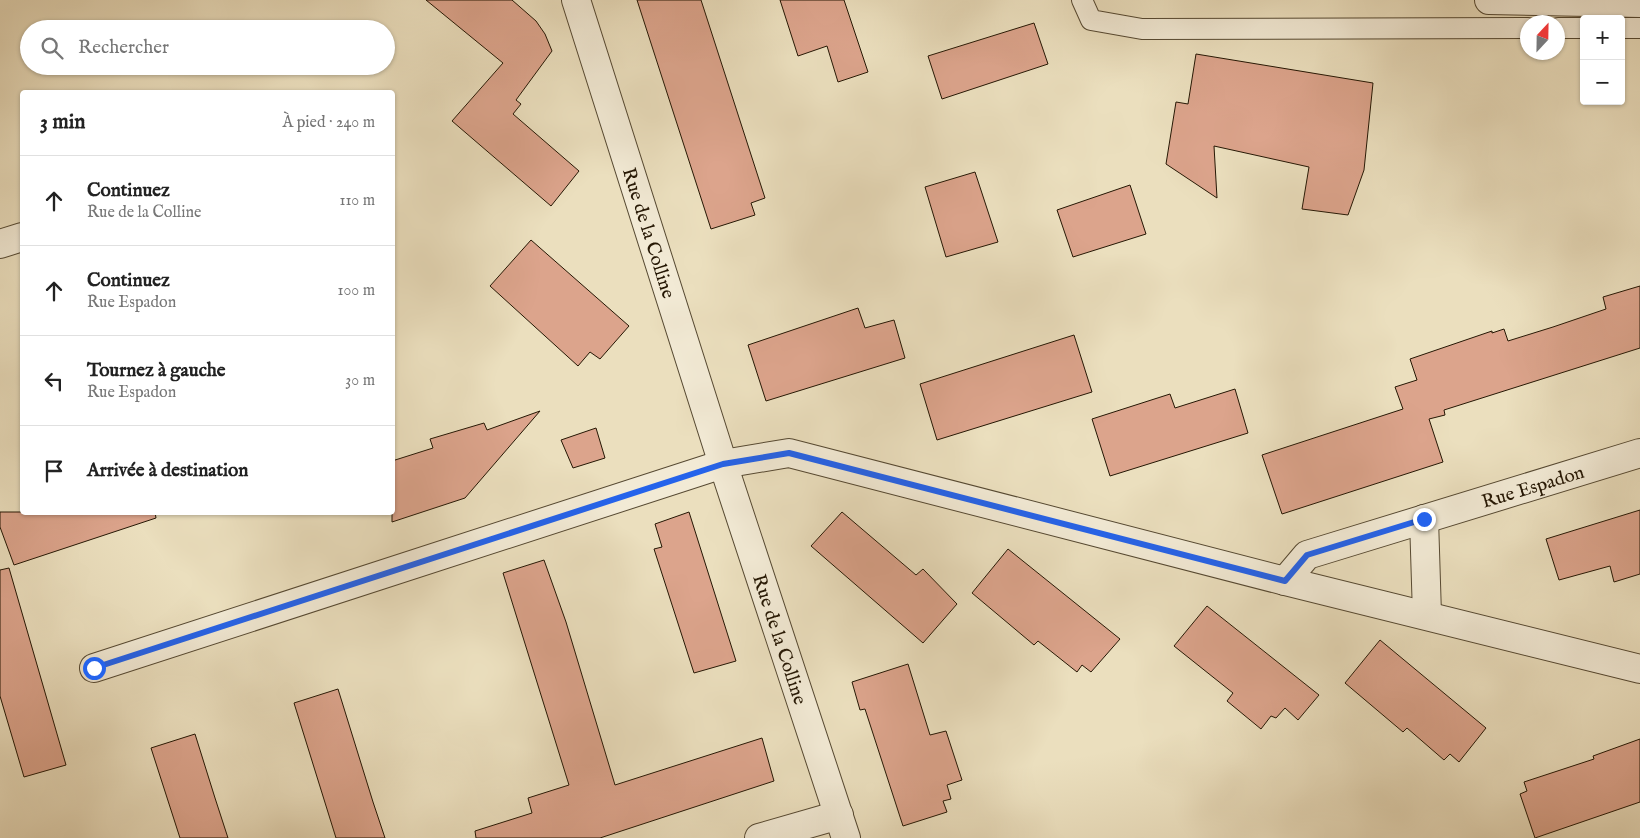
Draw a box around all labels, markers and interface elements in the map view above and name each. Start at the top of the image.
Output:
north arrow [1520,15,1565,60]
map controls [1580,15,1625,105]
button: + [1580,15,1625,60]
search box [20,20,395,75]
icon: search [38,34,66,62]
text: Rechercher [78,36,169,60]
button: − [1580,60,1625,105]
text: 3 min [40,109,85,136]
text: À pied · 240 m [282,113,375,133]
street label: Rue de la Colline [616,165,680,302]
text: Continuez [87,179,170,203]
icon: ahead [40,187,68,215]
text: 110 m [339,191,375,211]
text: Rue de la Colline [87,203,201,223]
text: Continuez [87,269,170,293]
icon: ahead [40,277,68,305]
text: 100 m [338,281,375,301]
text: Rue Espadon [87,293,176,313]
text: Tournez à gauche [87,359,226,383]
icon: left [40,367,68,395]
text: 30 m [345,371,375,391]
text: Rue Espadon [87,383,176,403]
icon: arrive [40,457,68,485]
text: Arrivée à destination [87,459,248,483]
street label: Rue Espadon [1479,461,1587,515]
route end [1413,508,1436,531]
street label: Rue de la Colline [746,571,811,708]
route start [83,657,106,680]

